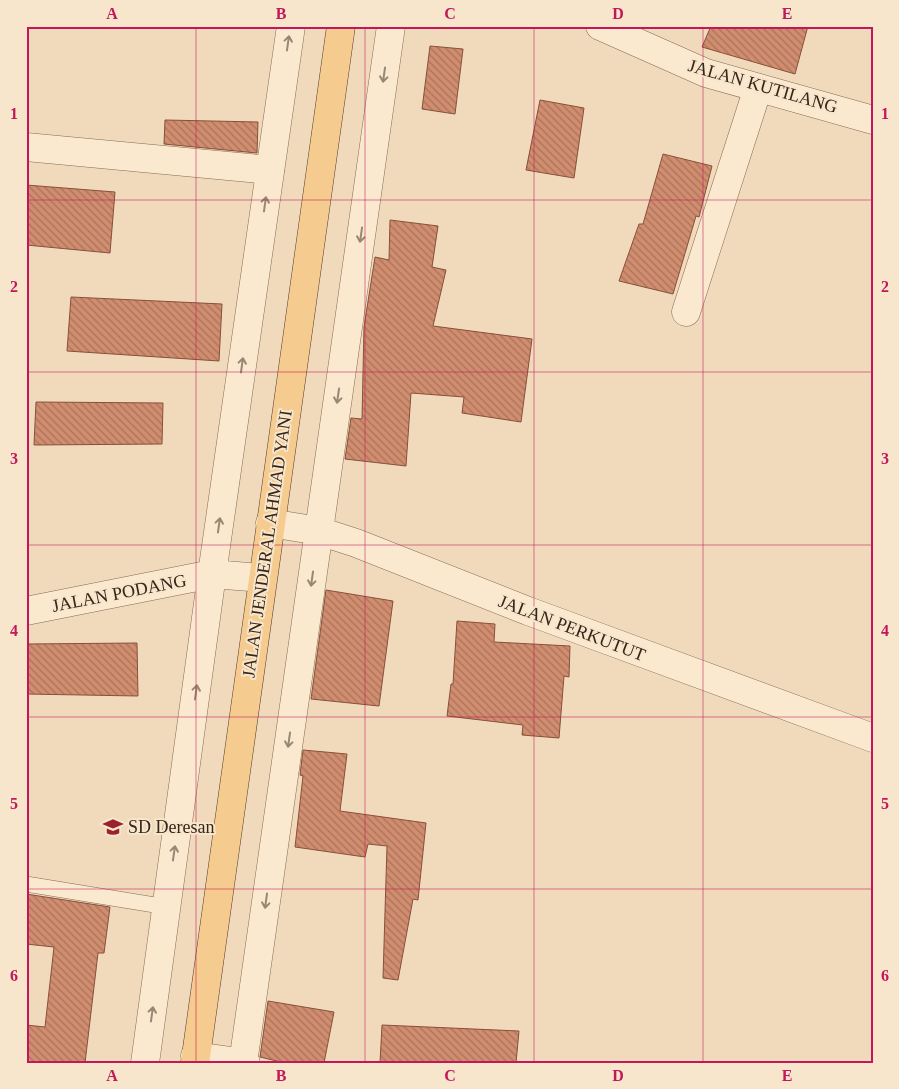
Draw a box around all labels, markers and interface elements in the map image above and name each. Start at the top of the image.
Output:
text: A [106,5,118,22]
text: B [276,5,287,22]
text: C [444,5,456,22]
text: D [612,5,624,22]
text: E [782,5,792,22]
one-way arrow [284,35,294,51]
street label: JALAN KUTILANG [686,55,840,117]
one-way arrow [379,66,389,82]
text: 1 [10,105,18,122]
text: 1 [881,105,889,122]
one-way arrow [260,196,270,212]
one-way arrow [356,227,366,243]
text: 2 [10,278,18,295]
text: 2 [881,278,889,295]
one-way arrow [237,357,247,373]
one-way arrow [333,388,343,404]
street label: JALAN JENDERAL AHMAD YANI [238,409,296,679]
text: 3 [10,450,18,467]
text: 3 [881,450,889,467]
one-way arrow [214,518,224,534]
street label: JALAN PODANG [50,570,188,616]
one-way arrow [306,571,316,587]
street label: JALAN PERKUTUT [496,591,648,665]
text: 4 [10,622,18,639]
text: 4 [881,622,889,639]
one-way arrow [191,685,201,701]
one-way arrow [284,732,294,748]
text: 5 [10,795,18,812]
text: 5 [881,795,889,812]
school or university icon: SD Deresan [102,816,124,838]
place label: SD Deresan [128,817,214,837]
one-way arrow [169,846,179,862]
one-way arrow [261,893,271,909]
text: 6 [10,967,18,984]
text: 6 [881,967,889,984]
one-way arrow [147,1007,157,1023]
text: A [106,1067,118,1084]
text: B [276,1067,287,1084]
text: C [444,1067,456,1084]
text: D [612,1067,624,1084]
text: E [782,1067,792,1084]

